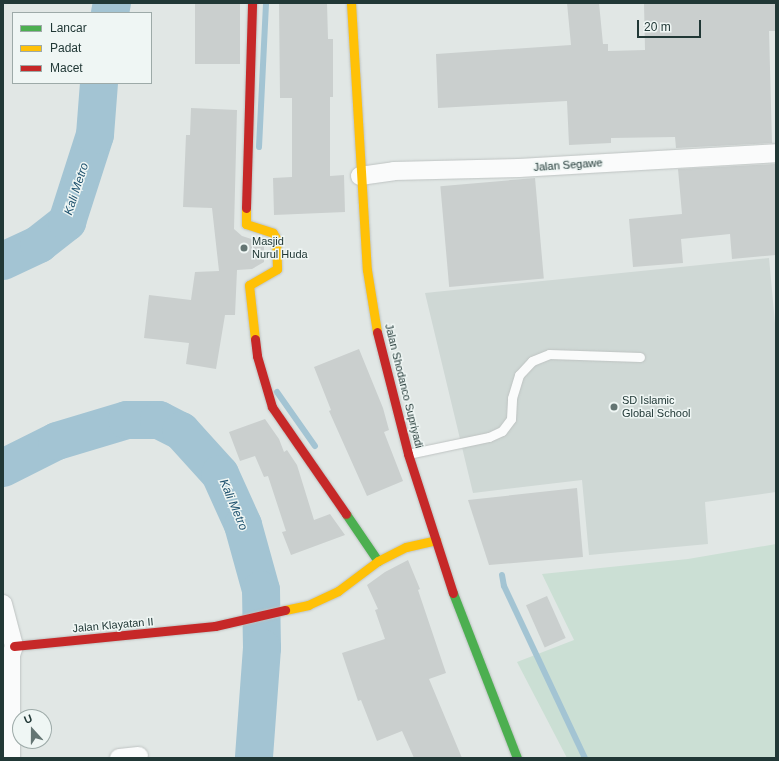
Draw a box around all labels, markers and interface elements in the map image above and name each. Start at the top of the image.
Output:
legend [12,12,152,84]
scale bar [639,12,703,38]
text: 20 m [644,20,671,34]
text: Lancar [50,21,87,35]
text: Padat [50,41,81,55]
text: Macet [50,61,83,75]
street label: Jalan Segawe [533,156,603,174]
water label: Kali Metro [62,161,92,217]
place label: Masjid Nurul Huda [252,235,308,261]
marker: Masjid Nurul Huda [239,243,249,253]
street label: Jalan Shodanco Supriyadi [382,322,426,450]
place label: SD Islamic Global School [622,394,690,420]
marker: SD Islamic Global School [609,402,619,412]
water label: Kali Metro [216,477,250,533]
street label: Jalan Klayatan II [72,615,154,635]
north arrow [12,709,52,749]
text: U [22,712,34,726]

